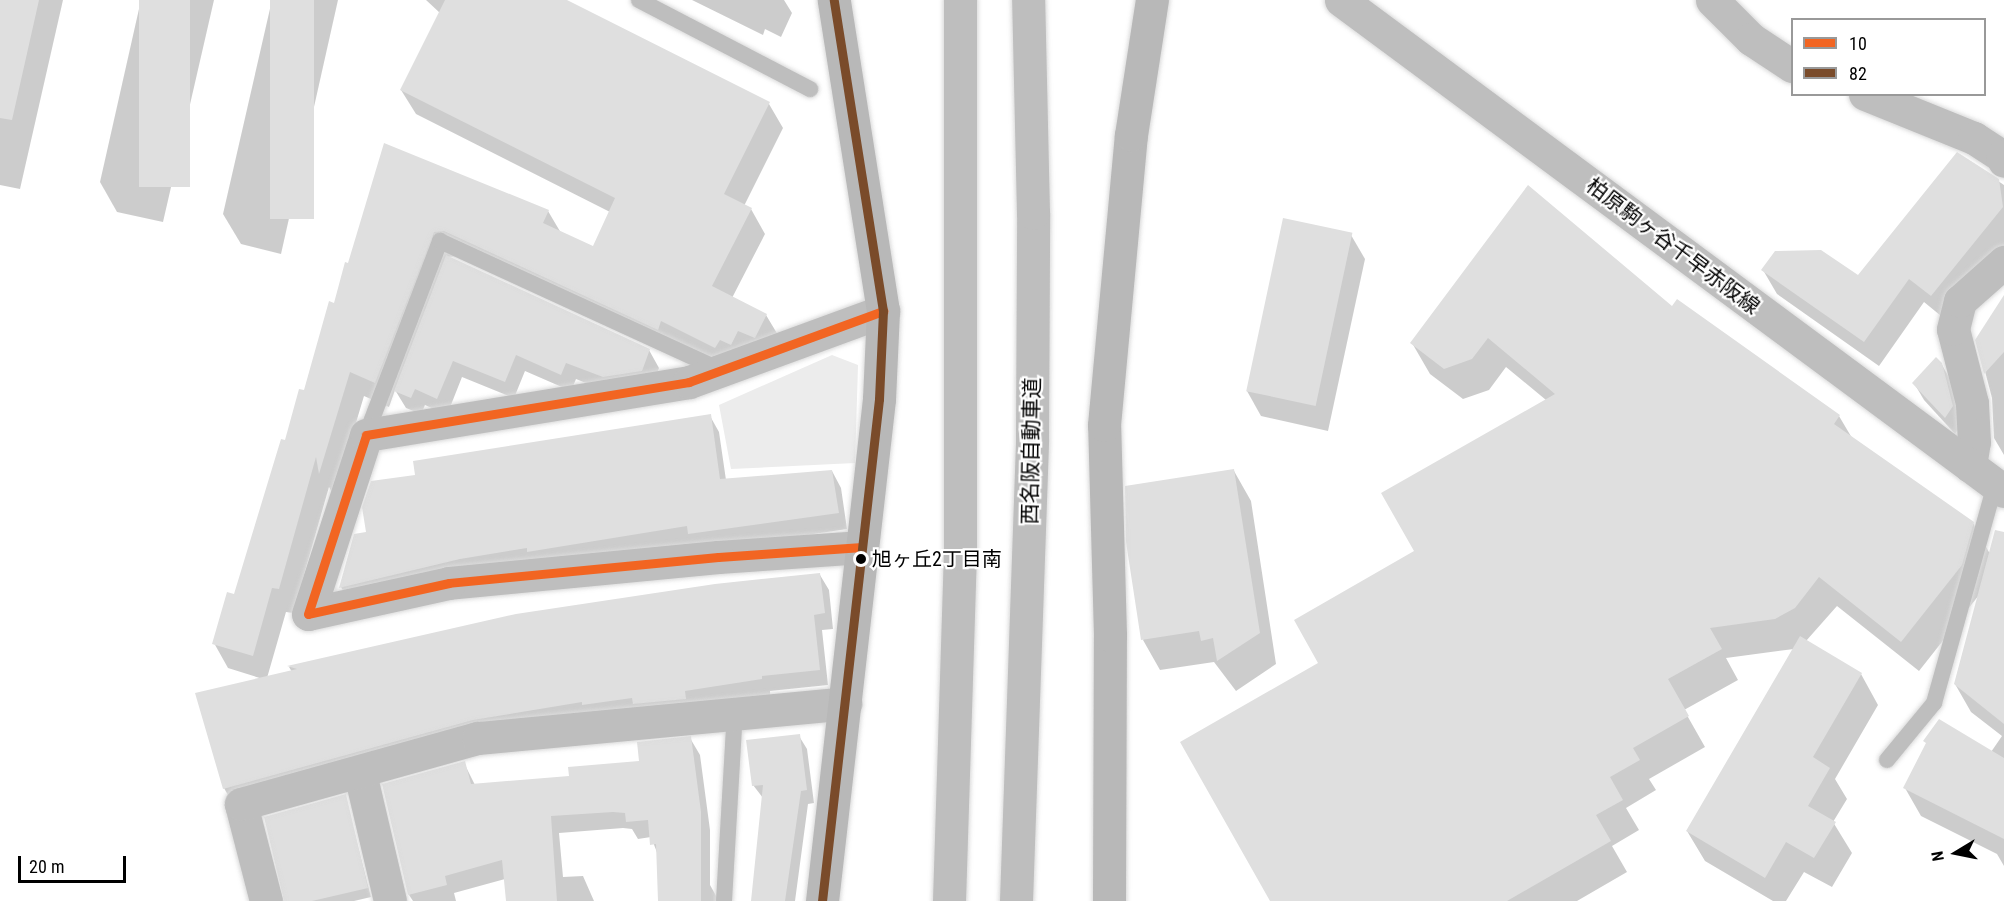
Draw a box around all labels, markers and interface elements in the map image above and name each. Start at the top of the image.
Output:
legend [1791,18,1986,96]
text: 10 [1849,33,1867,54]
text: 82 [1849,63,1867,84]
street label: 柏原駒ヶ谷千早赤阪線 [1582,173,1764,319]
street label: 西名阪自動車道 [1017,377,1045,525]
place label: 旭ヶ丘2丁目南 [872,547,1002,571]
marker: 旭ヶ丘2丁目南 [855,553,867,565]
north arrow [1926,823,1986,883]
scale bar [21,844,129,882]
text: N [1928,850,1948,863]
text: 20 m [29,856,64,877]

